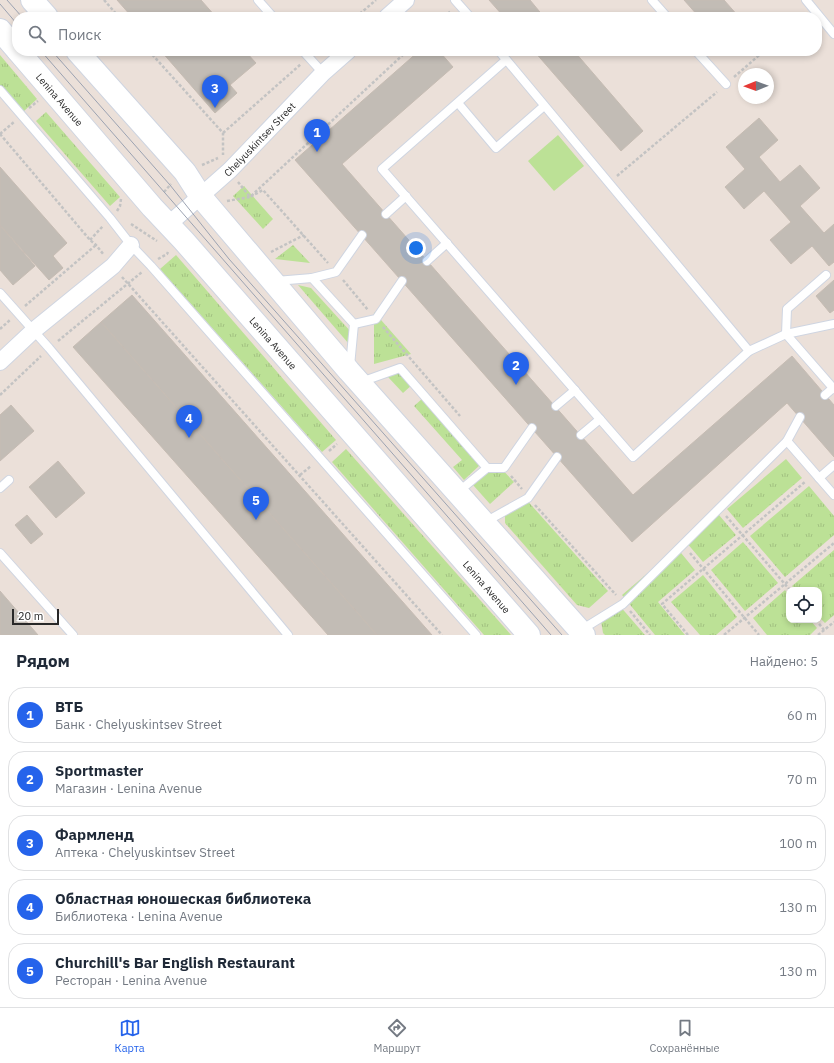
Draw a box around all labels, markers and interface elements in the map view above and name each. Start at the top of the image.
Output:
search box [12,12,822,56]
icon: search [26,23,48,45]
text: Поиск [58,25,101,44]
north arrow [738,68,774,104]
street label: Lenina Avenue [33,71,86,129]
pin: 3 [202,75,228,108]
street label: Chelyuskintsev Street [221,100,299,179]
pin: 1 [304,119,330,152]
your location [406,238,426,258]
street label: Lenina Avenue [247,314,300,373]
pin: 2 [503,352,529,385]
pin: 4 [176,405,202,438]
pin: 5 [243,487,269,520]
street label: Lenina Avenue [460,558,513,616]
map controls [786,587,822,623]
button: locate [786,587,822,623]
scale bar [12,607,59,626]
text: 20 m [18,609,43,623]
text: Рядом [16,650,70,672]
text: Найдено: 5 [750,653,818,670]
text: ВТБ [55,697,83,716]
text: 1 [26,707,34,724]
text: 60 m [787,707,817,724]
text: Банк · Chelyuskintsev Street [55,716,222,733]
text: Sportmaster [55,761,143,780]
text: 2 [26,771,34,788]
text: 70 m [787,771,817,788]
text: Магазин · Lenina Avenue [55,780,202,797]
text: Фармленд [55,825,134,844]
text: 3 [26,835,34,852]
text: 100 m [779,835,817,852]
text: Аптека · Chelyuskintsev Street [55,844,235,861]
text: Областная юношеская библиотека [55,889,311,908]
text: 4 [26,899,34,916]
text: 130 m [779,899,817,916]
text: Библиотека · Lenina Avenue [55,908,223,925]
text: Churchill's Bar English Restaurant [55,953,295,972]
text: 5 [26,963,34,980]
text: 130 m [779,963,817,980]
text: Ресторан · Lenina Avenue [55,972,207,989]
tab: Карта [114,1017,145,1055]
tab: Маршрут [374,1017,421,1055]
tab: Сохранённые [649,1017,720,1055]

